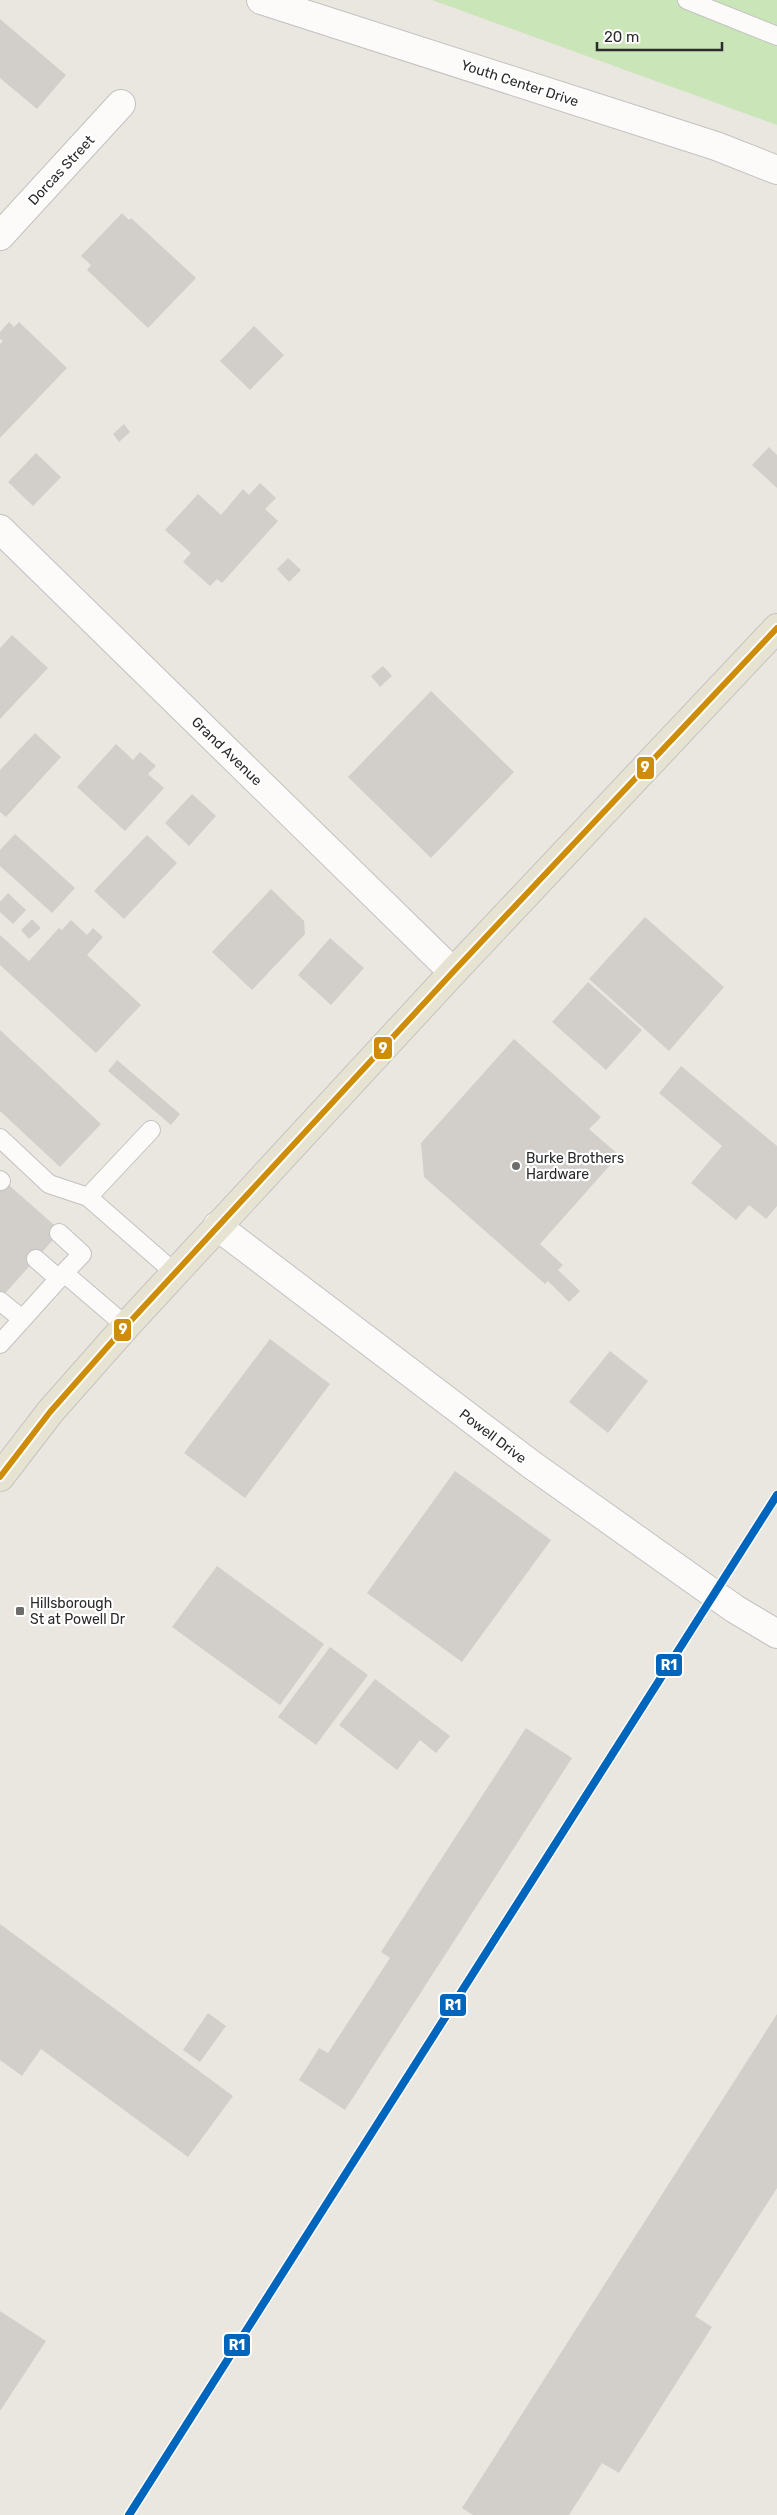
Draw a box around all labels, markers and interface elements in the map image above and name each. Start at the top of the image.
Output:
scale bar [597,20,722,52]
text: 20 m [604,28,639,46]
street label: Youth Center Drive [459,56,581,111]
street label: Dorcas Street [25,131,98,209]
street label: Grand Avenue [188,714,266,789]
line badge: 9 [636,756,655,780]
text: 9 [641,759,650,776]
line badge: 9 [373,1036,393,1060]
text: 9 [379,1040,388,1057]
place label: Burke Brothers Hardware [526,1150,624,1183]
marker: Burke Brothers Hardware [510,1160,522,1172]
line badge: 9 [113,1318,132,1342]
text: 9 [119,1321,128,1338]
street label: Powell Drive [456,1406,530,1467]
place label: Hillsborough St at Powell Dr [30,1595,126,1628]
marker: Hillsborough St at Powell Dr [14,1605,26,1617]
line badge: R1 [655,1653,683,1677]
text: R1 [661,1657,677,1674]
line badge: R1 [439,1993,467,2017]
text: R1 [445,1997,461,2014]
line badge: R1 [223,2333,251,2357]
text: R1 [229,2337,245,2354]

